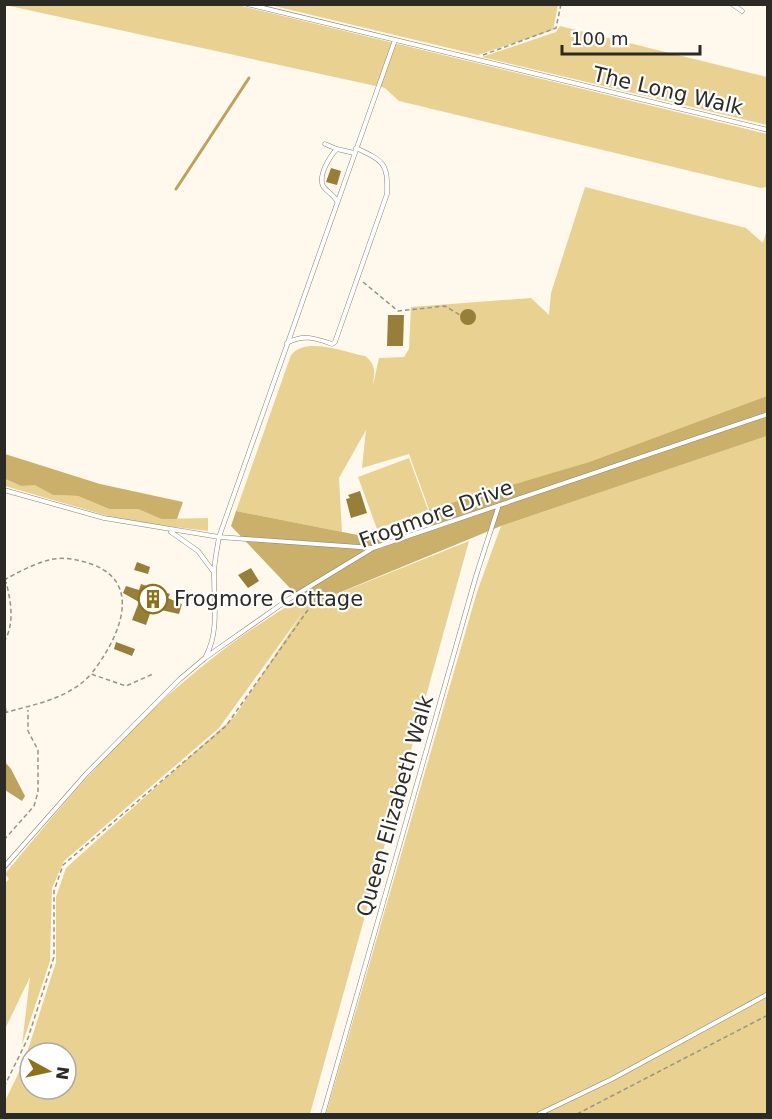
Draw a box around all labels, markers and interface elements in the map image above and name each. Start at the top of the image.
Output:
scale bar [562,18,700,56]
text: 100 m [571,28,629,49]
street label: The Long Walk [590,62,746,120]
street label: Frogmore Drive [356,475,516,553]
building icon: Frogmore Cottage [137,583,169,615]
place label: Frogmore Cottage [174,587,363,611]
street label: Queen Elizabeth Walk [352,692,438,919]
north arrow [18,1041,78,1101]
text: N [52,1065,73,1081]

